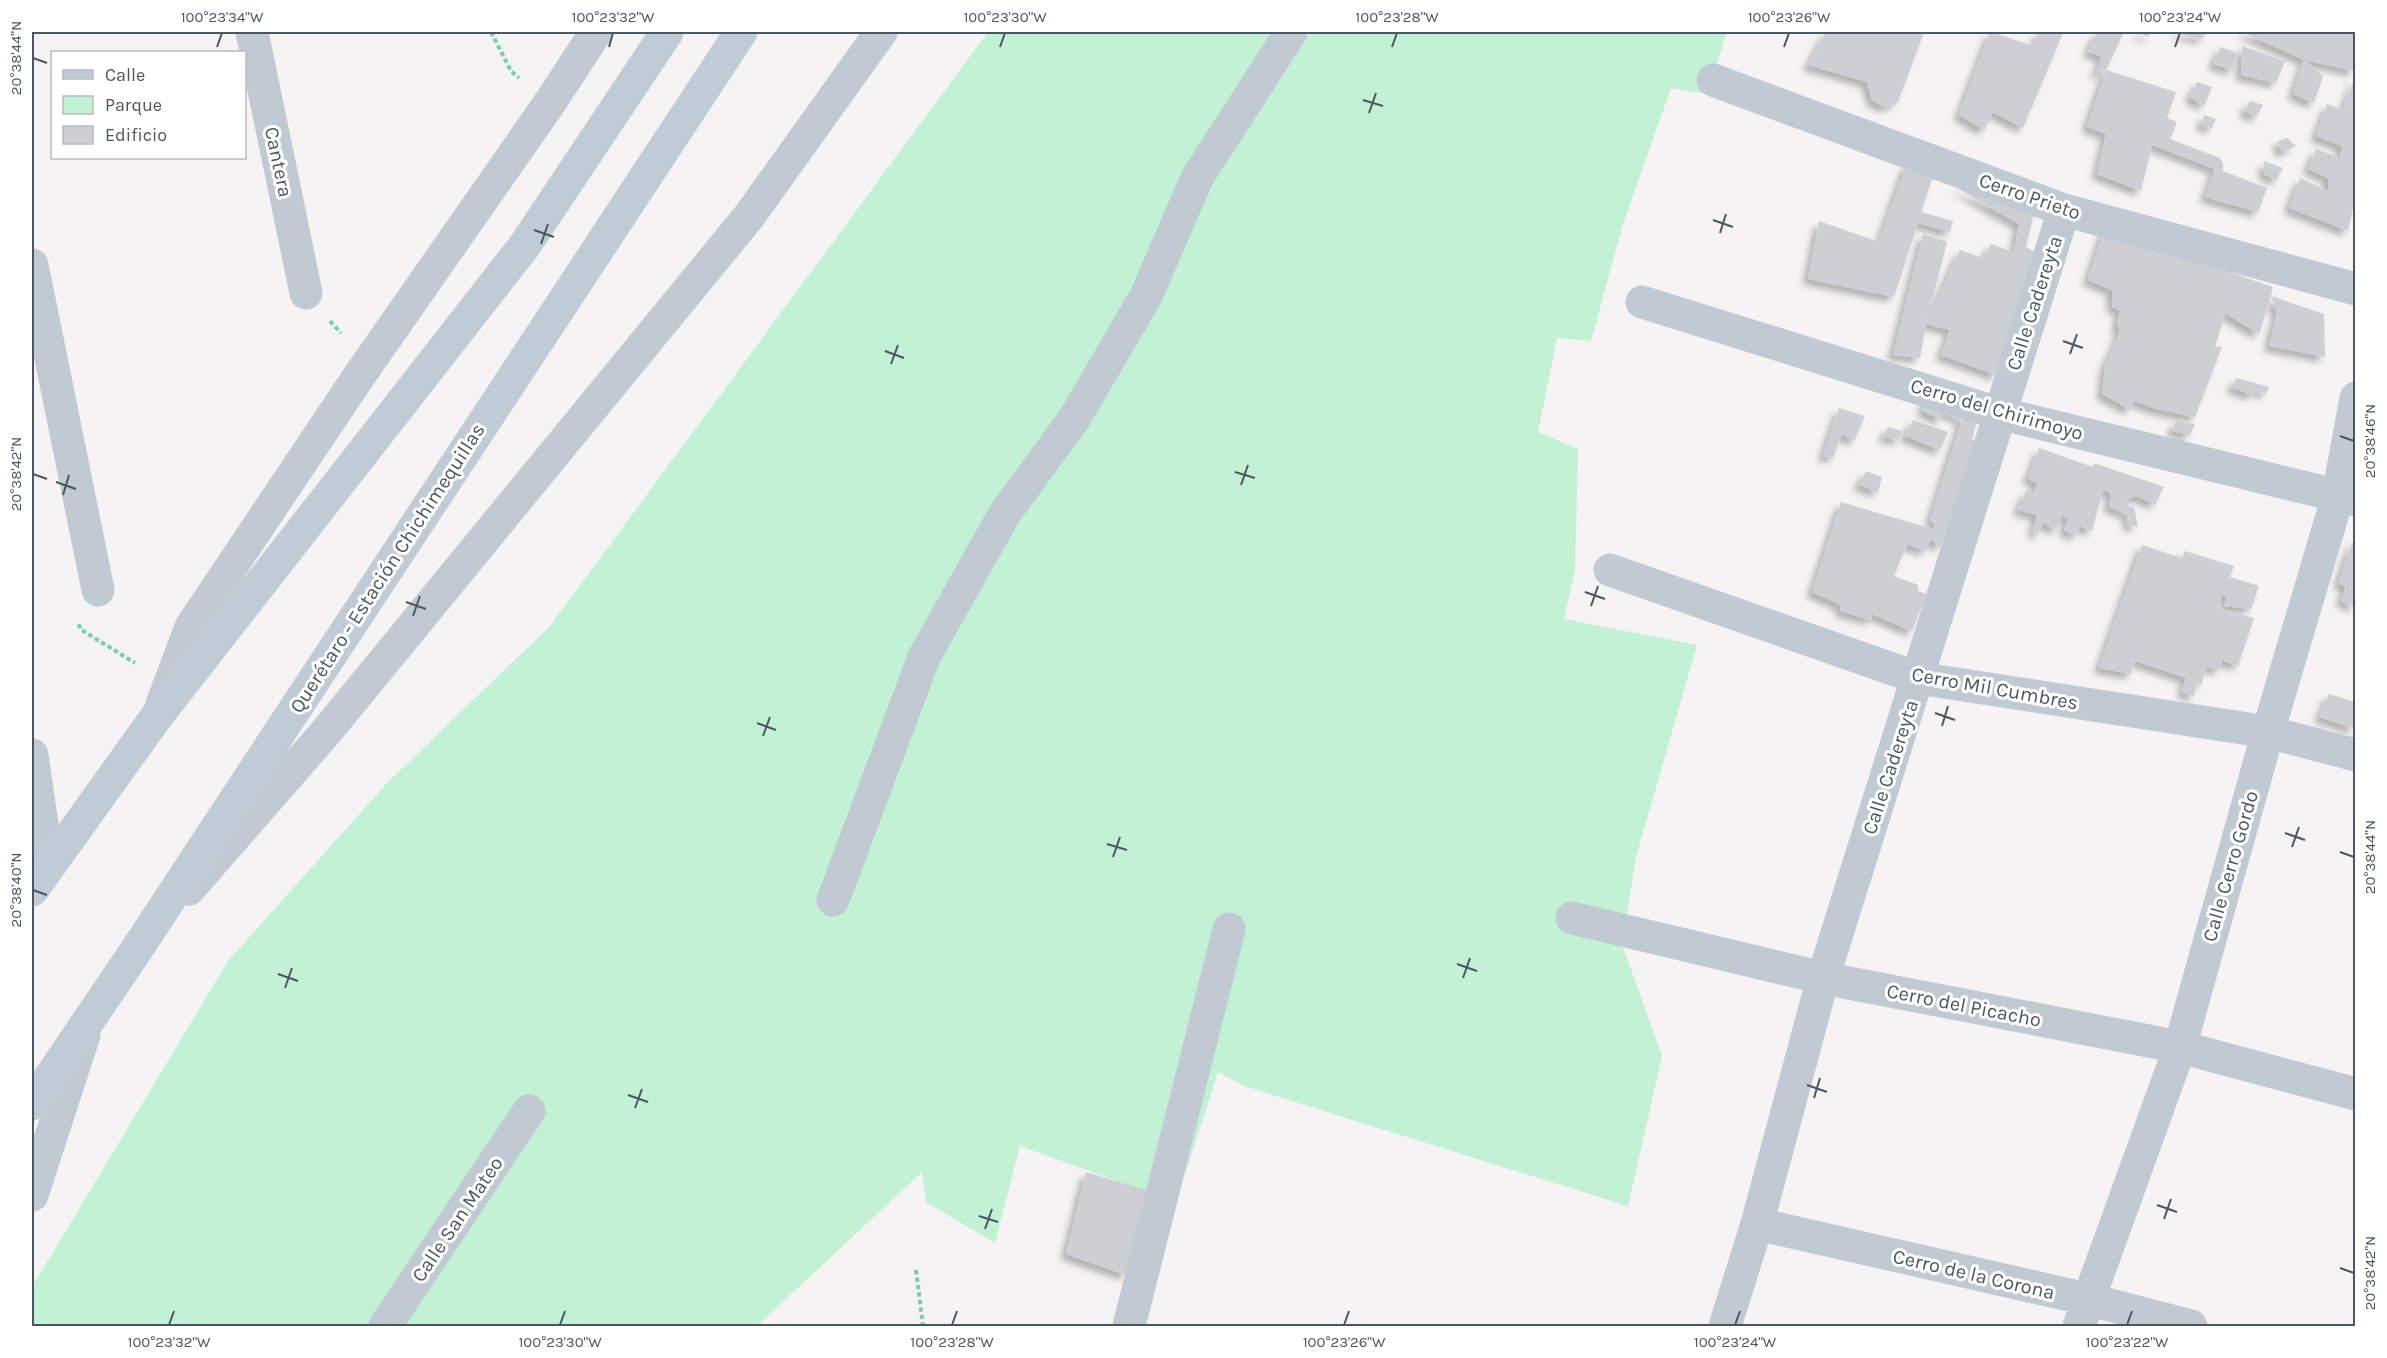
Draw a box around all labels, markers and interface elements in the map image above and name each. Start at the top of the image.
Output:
text: 100°23'34"W [181,8,264,26]
text: 100°23'32"W [572,8,655,26]
text: 100°23'30"W [963,8,1047,26]
text: 100°23'28"W [1355,8,1439,26]
text: 100°23'26"W [1748,8,1831,26]
text: 100°23'24"W [2139,8,2222,26]
text: 20°38'44"N [7,21,25,95]
legend [51,51,246,159]
text: Calle [105,64,145,86]
text: Parque [105,94,162,116]
text: Edificio [105,124,167,146]
street label: Cantera [260,125,297,199]
street label: Cerro Prieto [1976,168,2084,225]
street label: Calle Cadereyta [2002,233,2067,373]
street label: Cerro del Chirimoyo [1908,374,2086,445]
text: 20°38'46"N [2361,404,2379,478]
street label: Querétaro - Estación Chichimequillas [285,419,490,717]
text: 20°38'42"N [7,437,25,511]
street label: Cerro Mil Cumbres [1910,663,2080,714]
street label: Calle Cadereyta [1858,697,1923,837]
street label: Calle Cerro Gordo [2198,788,2263,944]
text: 20°38'44"N [2361,820,2379,894]
text: 20°38'40"N [7,853,25,927]
street label: Cerro del Picacho [1885,979,2043,1032]
street label: Calle San Mateo [407,1152,508,1286]
text: 20°38'42"N [2361,1236,2379,1310]
street label: Cerro de la Corona [1891,1245,2057,1304]
text: 100°23'32"W [128,1333,211,1351]
text: 100°23'30"W [518,1333,602,1351]
text: 100°23'28"W [910,1333,994,1351]
text: 100°23'26"W [1303,1333,1386,1351]
text: 100°23'24"W [1694,1333,1777,1351]
text: 100°23'22"W [2086,1333,2169,1351]

